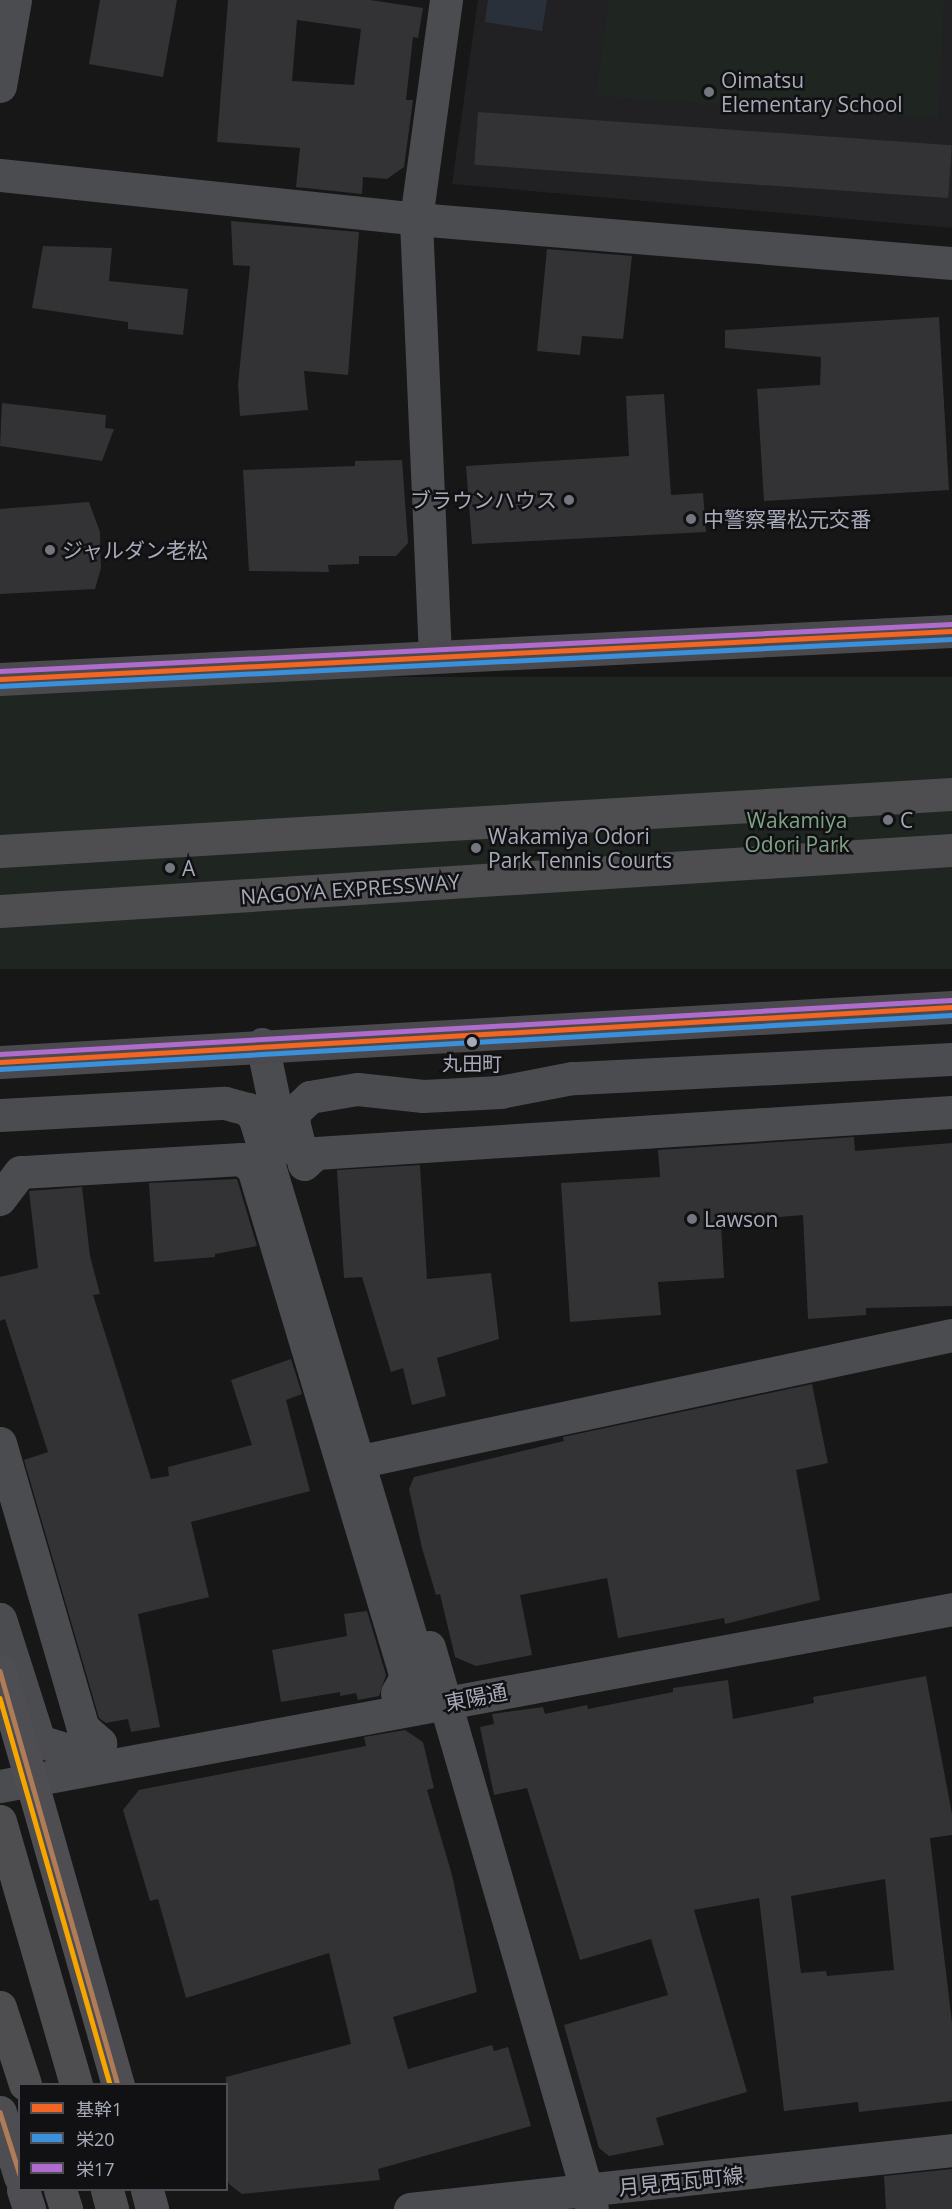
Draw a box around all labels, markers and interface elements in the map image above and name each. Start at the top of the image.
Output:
place label: Oimatsu Elementary School [721,67,903,117]
marker: Oimatsu Elementary School [702,85,716,99]
place label: ブラウンハウス [410,487,557,513]
marker: ブラウンハウス [562,493,576,507]
place label: 中警察署松元交番 [703,506,871,532]
marker: 中警察署松元交番 [684,512,698,526]
place label: ジャルダン老松 [62,537,209,563]
marker: ジャルダン老松 [43,543,57,557]
park label: Wakamiya Odori Park [744,807,850,857]
place label: C [900,807,913,833]
marker: C [881,813,895,827]
place label: Wakamiya Odori Park Tennis Courts [488,823,672,873]
marker: Wakamiya Odori Park Tennis Courts [469,841,483,855]
place label: A [182,855,195,881]
marker: A [163,861,177,875]
street label: NAGOYA EXPRESSWAY [240,869,460,909]
marker: 丸田町 [466,1036,478,1048]
place label: 丸田町 [442,1051,502,1075]
place label: Lawson [704,1206,778,1232]
marker: Lawson [685,1212,699,1226]
street label: 東陽通 [443,1679,509,1715]
legend [18,2083,228,2191]
text: 基幹1 [76,2097,122,2121]
text: 栄20 [76,2127,115,2151]
text: 栄17 [76,2157,115,2181]
street label: 月見西瓦町線 [617,2162,745,2200]

